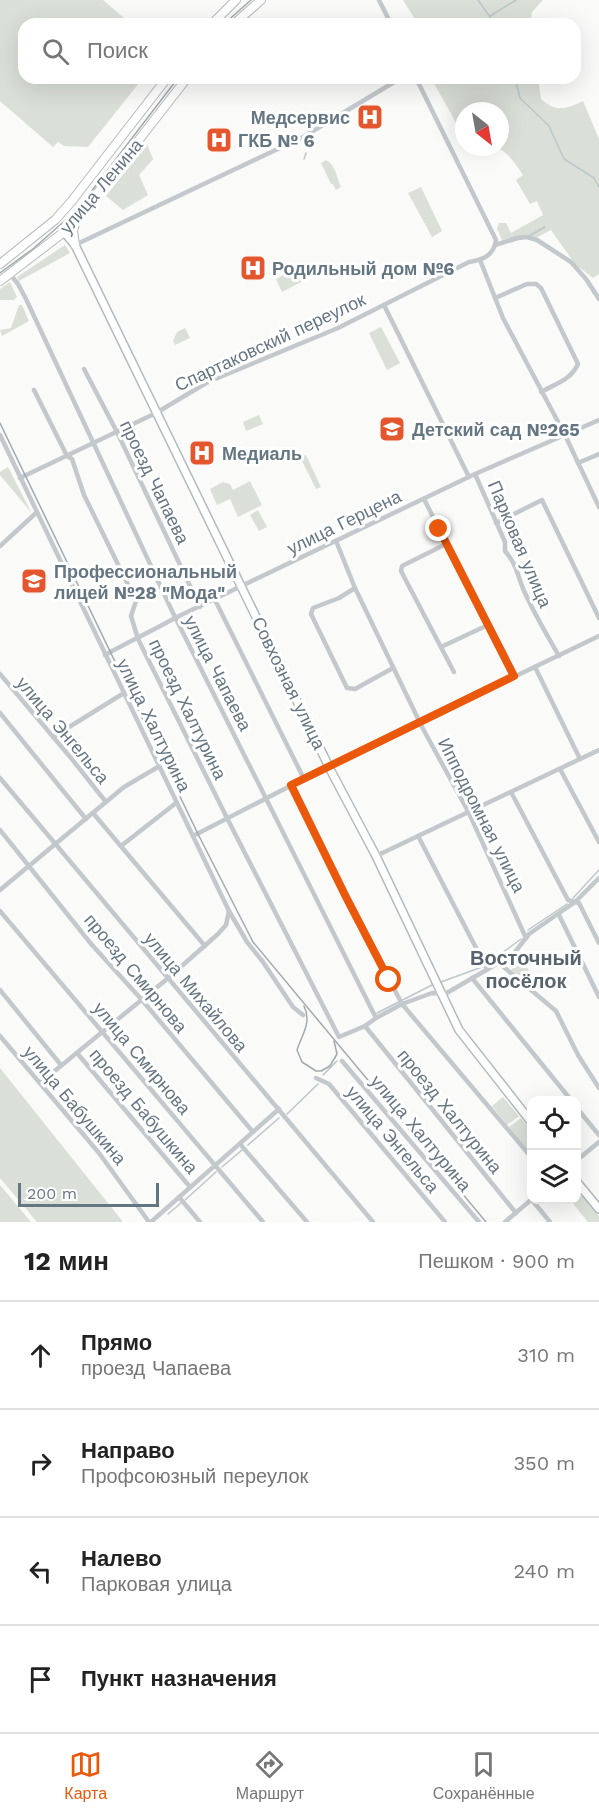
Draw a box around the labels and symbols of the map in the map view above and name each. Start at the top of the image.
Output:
hospital icon: Медсервис [355,102,385,132]
north arrow [455,102,509,156]
place label: Медсервис [251,107,350,128]
hospital icon: ГКБ № 6 [204,125,234,155]
place label: ГКБ № 6 [238,130,314,151]
street label: улица Ленина [55,134,147,238]
hospital icon: Родильный дом №6 [238,253,268,283]
place label: Родильный дом №6 [272,258,454,279]
street label: Спартаковский переулок [171,289,369,395]
school or university icon: Детский сад №265 [377,414,407,444]
street label: проезд Чапаева [116,417,194,548]
place label: Детский сад №265 [412,419,580,440]
hospital icon: Медиаль [187,438,217,468]
place label: Медиаль [222,443,302,464]
street label: Парковая улица [484,477,557,612]
street label: улица Герцена [284,485,405,559]
route end [425,515,451,541]
place label: Профессиональный лицей №28 "Мода" [54,561,237,603]
school or university icon: Профессиональный лицей №28 "Мода" [19,566,49,596]
street label: улица Чапаева [180,612,257,735]
street label: Совхозная улица [248,613,331,754]
street label: проезд Халтурина [145,635,232,784]
street label: улица Халтурина [113,655,196,796]
street label: улица Энгельса [12,672,114,788]
street label: Ипподромная улица [434,734,530,897]
street label: проезд Смирнова [80,909,192,1037]
street label: улица Михайлова [140,928,253,1057]
district label: Восточный посёлок [470,946,582,993]
route start [375,966,401,992]
street label: улица Смирнова [89,997,196,1119]
street label: улица Бабушкина [19,1041,131,1169]
street label: проезд Бабушкина [86,1044,203,1179]
street label: проезд Халтурина [393,1045,507,1178]
street label: улица Халтурина [366,1071,476,1196]
street label: улица Энгельса [342,1081,444,1197]
scale bar [18,1180,159,1208]

